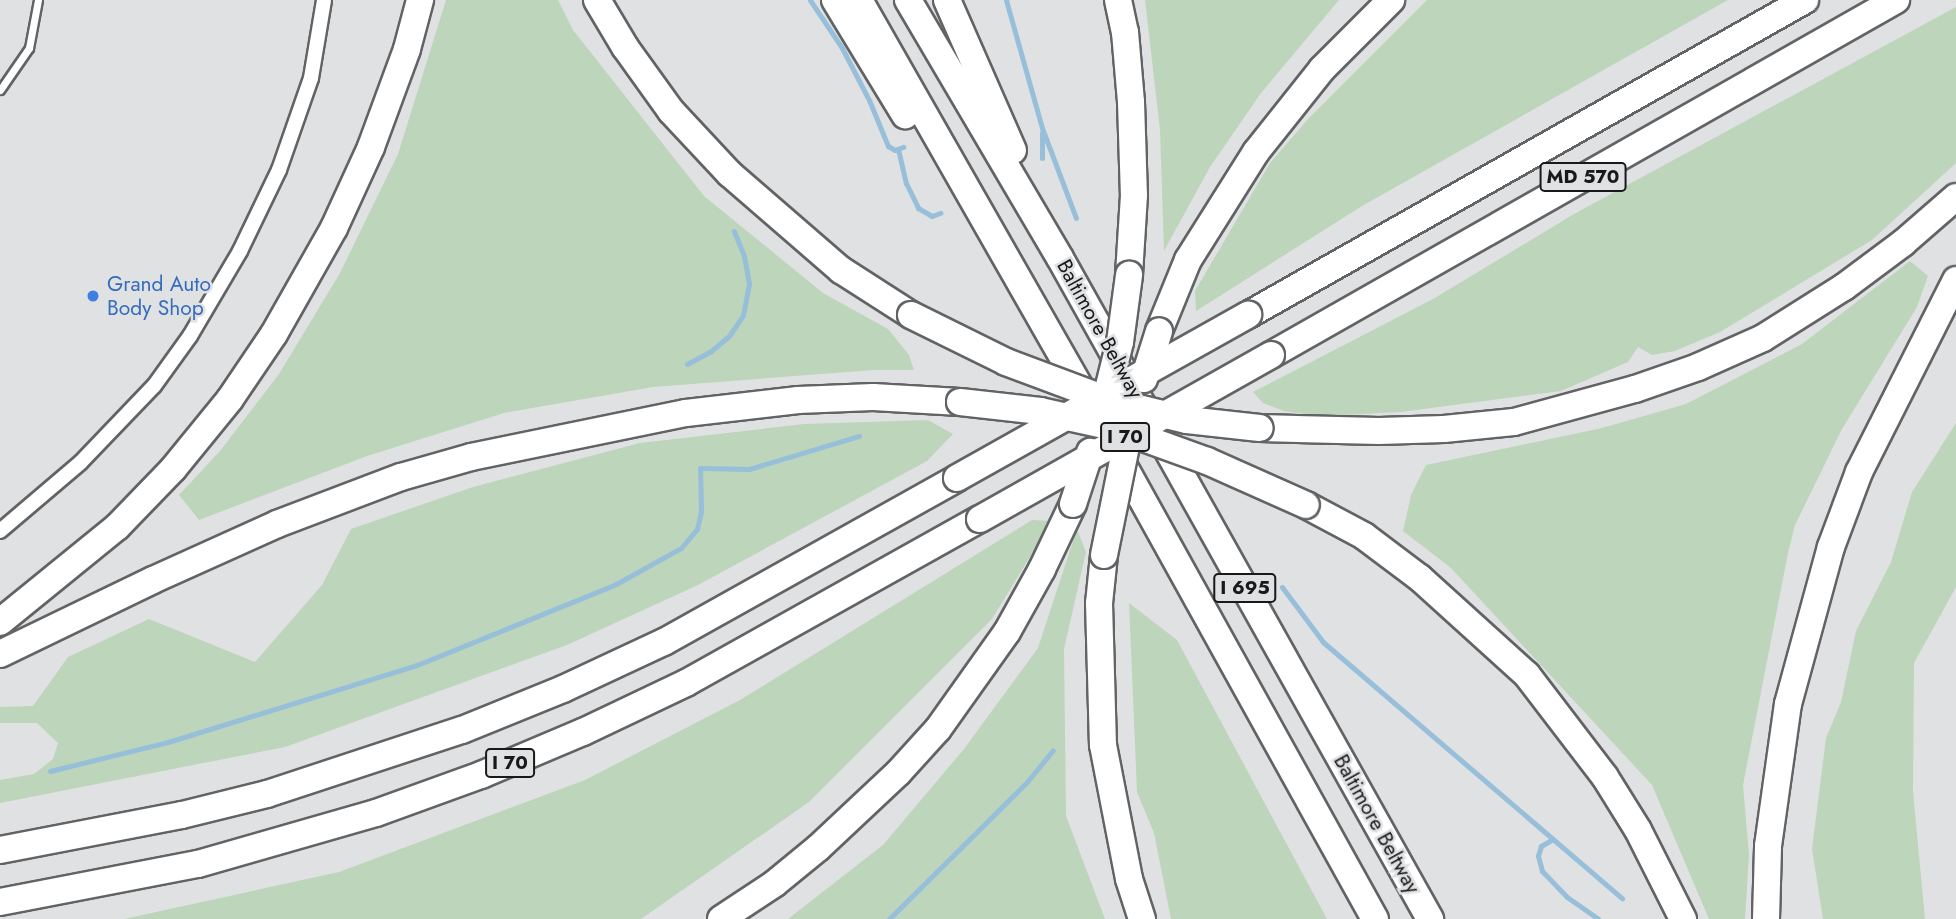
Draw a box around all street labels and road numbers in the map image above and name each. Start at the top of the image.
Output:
road number: MD 570 [1539,162,1627,192]
street label: Baltimore Beltway [1051,255,1149,403]
road number: I 70 [1099,422,1151,452]
road number: I 695 [1212,572,1278,604]
road number: I 70 [484,748,536,778]
street label: Baltimore Beltway [1328,750,1426,898]

